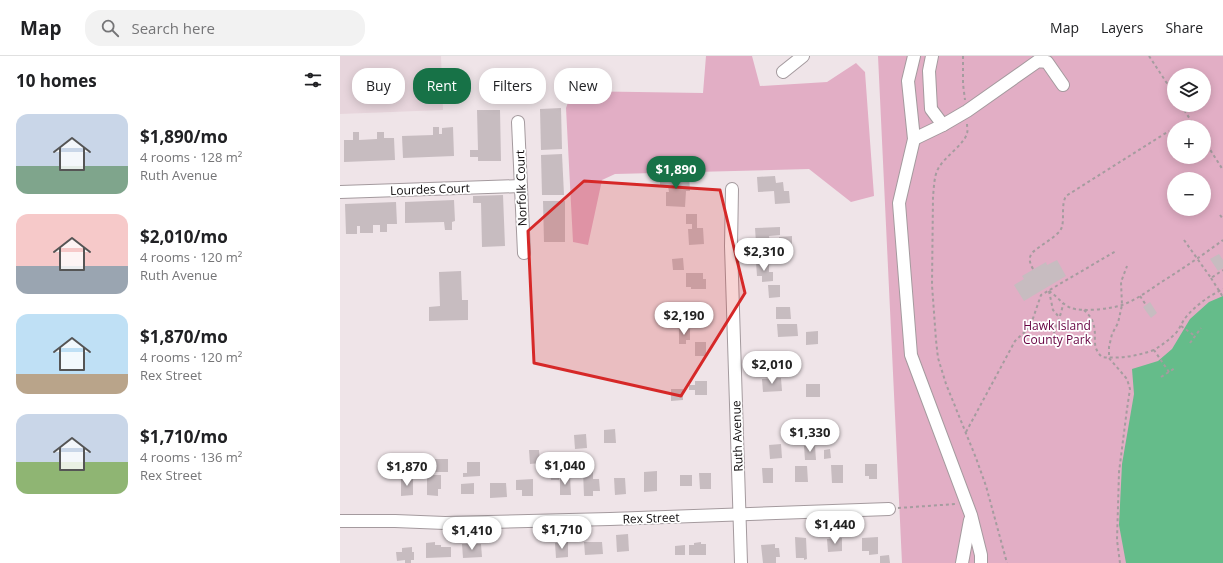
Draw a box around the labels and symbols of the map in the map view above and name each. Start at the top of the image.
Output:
street label: Norfolk Court [511,150,531,226]
pin: $1,890 [643,156,709,190]
street label: Lourdes Court [390,179,470,199]
pin: $2,310 [731,238,797,272]
pin: $2,190 [651,302,717,336]
park label: Hawk Island County Park [1023,317,1092,348]
pin: $2,010 [739,351,805,385]
street label: Ruth Avenue [727,400,747,472]
pin: $1,330 [777,419,843,453]
pin: $1,040 [532,452,598,486]
pin: $1,870 [374,453,440,487]
street label: Rex Street [622,509,680,527]
pin: $1,440 [802,511,868,545]
pin: $1,710 [529,516,595,550]
pin: $1,410 [439,517,505,551]

